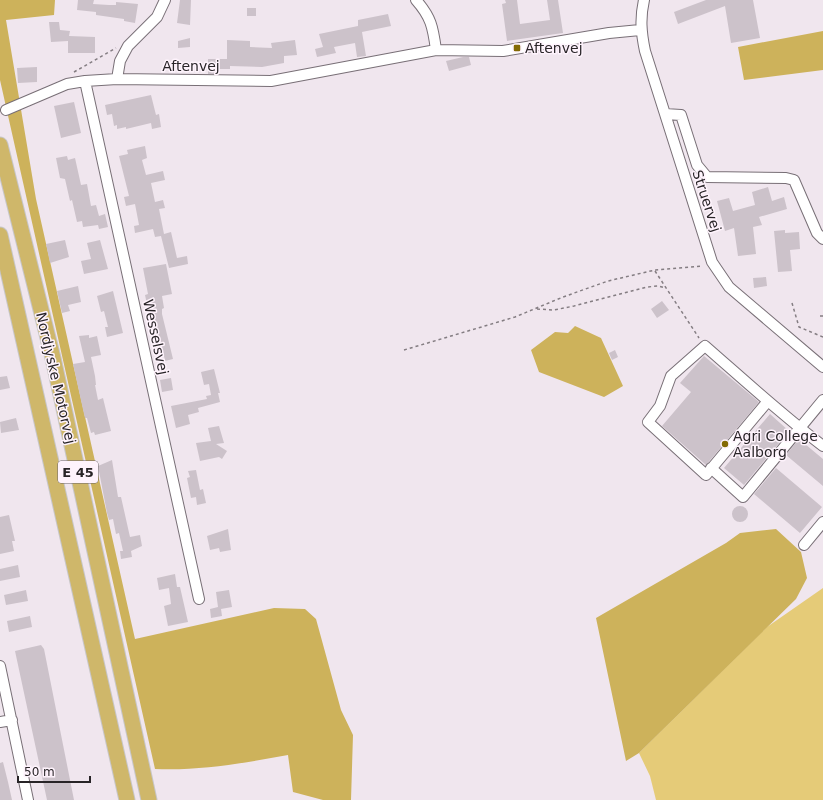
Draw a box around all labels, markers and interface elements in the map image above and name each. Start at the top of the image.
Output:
place label: Aftenvej [525,40,583,56]
marker: Aftenvej [512,43,522,53]
street label: Aftenvej [162,58,220,74]
street label: Struervej [689,168,725,234]
street label: Wesselsvej [140,298,172,376]
street label: Nordjyske Motorvej [33,311,79,445]
place label: Agri College Aalborg [733,428,818,460]
marker: Agri College Aalborg [720,439,730,449]
road number: E 45 [58,461,98,483]
scale bar [18,758,90,784]
text: 50 m [24,765,55,779]

